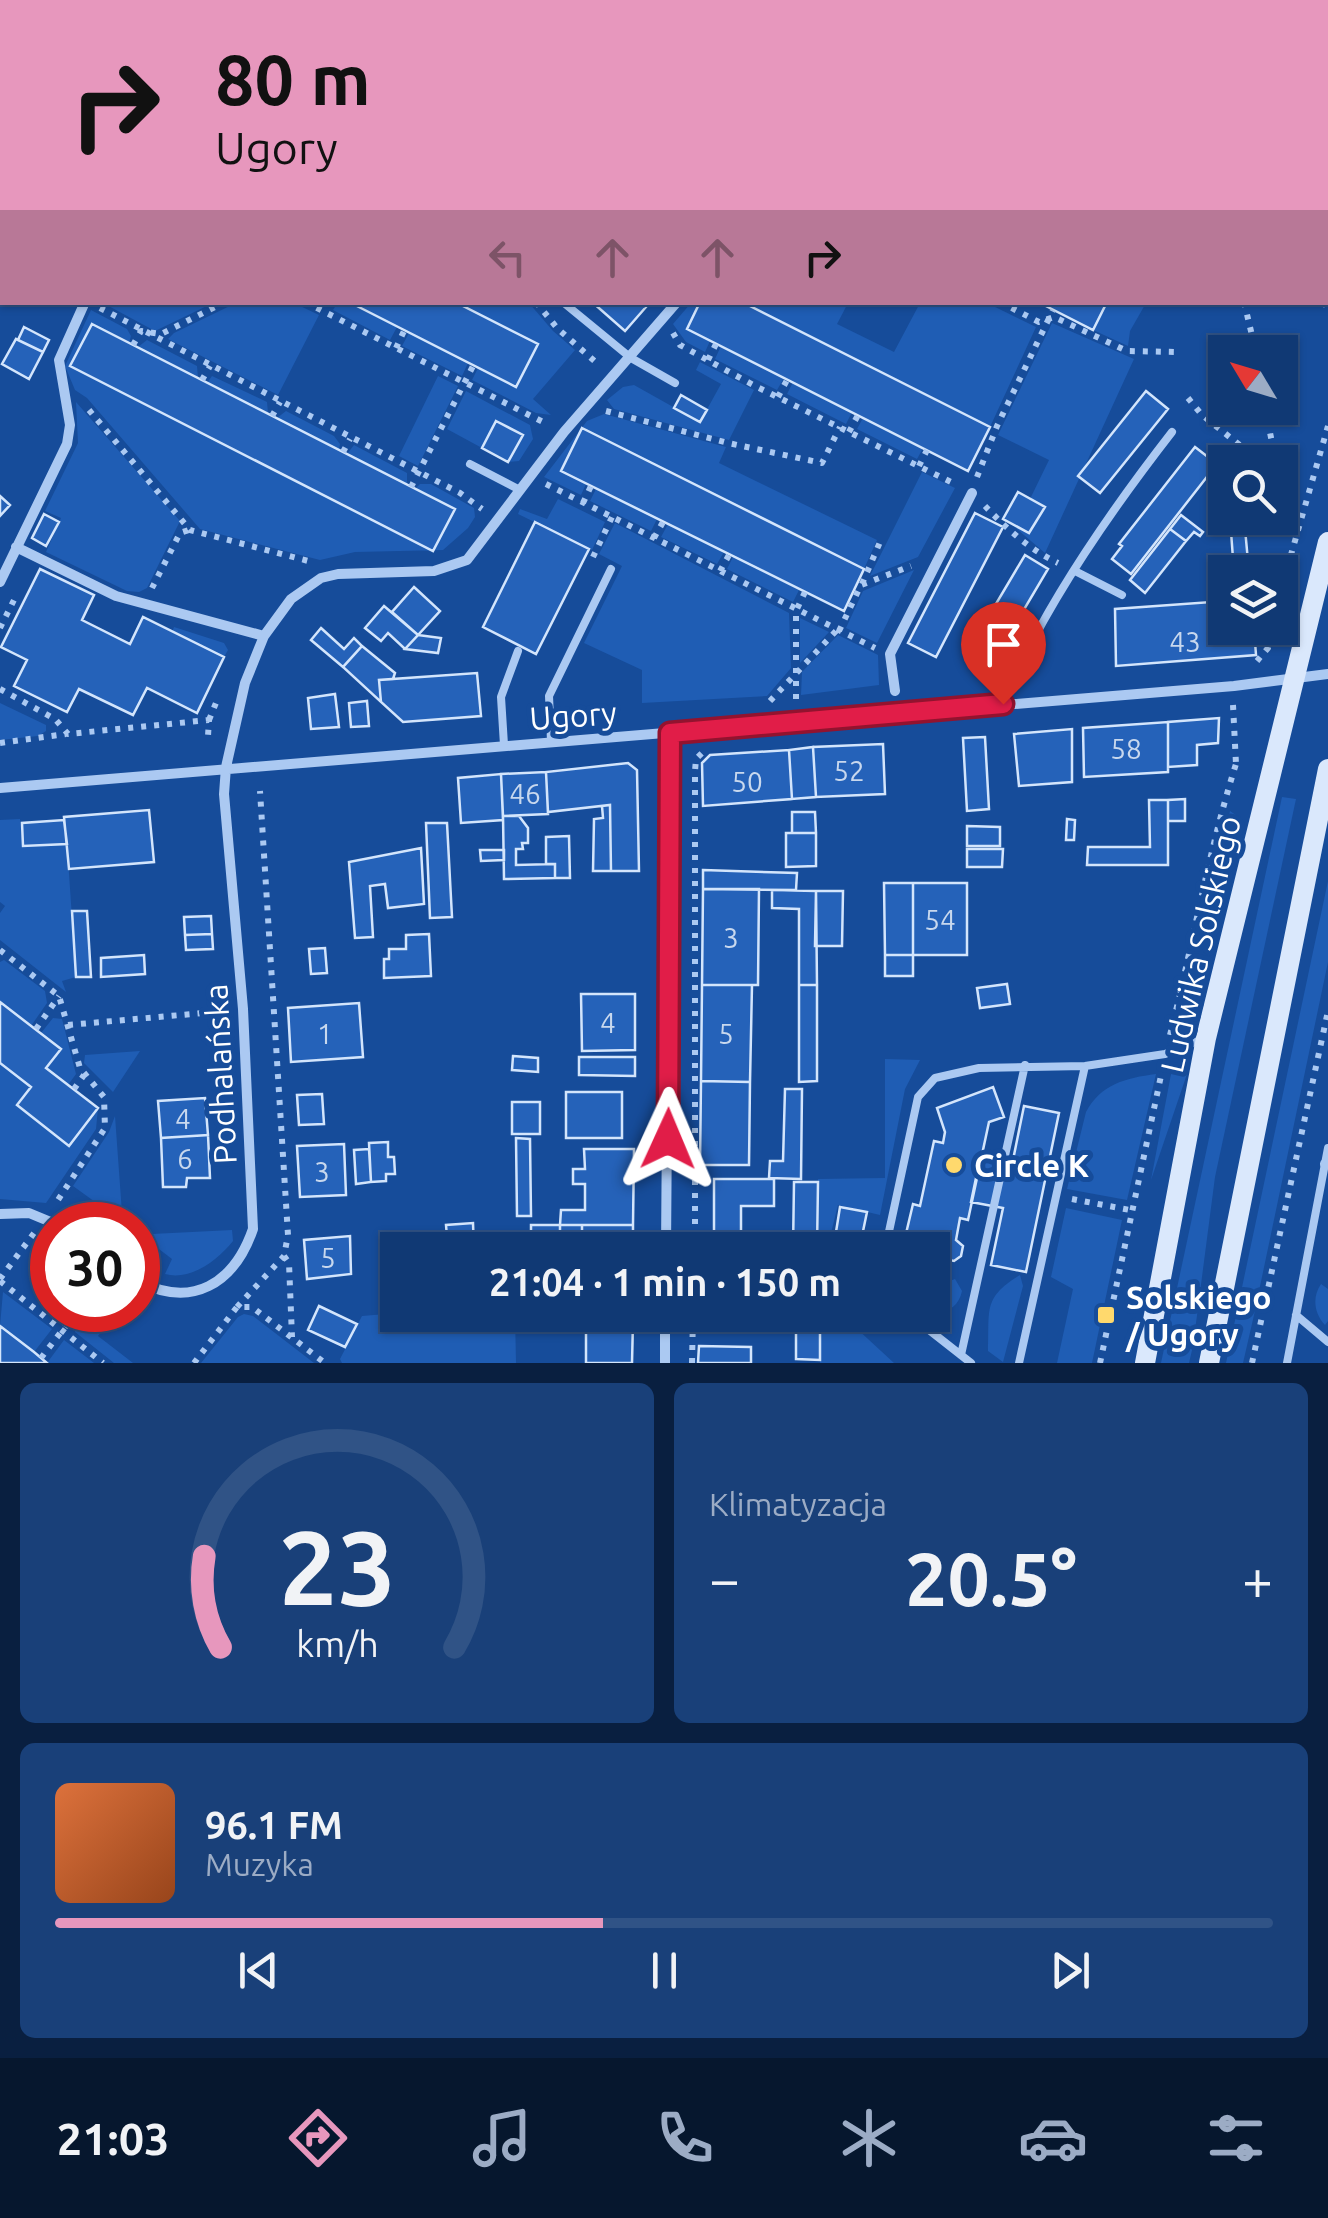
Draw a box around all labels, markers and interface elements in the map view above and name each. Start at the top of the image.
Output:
icon: right [50,40,180,170]
text: 80 m [215,40,371,118]
text: Ugory [215,122,338,173]
icon: left [480,230,535,285]
icon: ahead [585,230,640,285]
icon: ahead [690,230,745,285]
icon: right [795,230,850,285]
north arrow [1208,335,1298,425]
map controls [1208,335,1298,645]
button: search [1208,445,1298,535]
button: layers [1208,555,1298,645]
pin [961,602,1046,705]
icon: arrive [976,617,1031,672]
house number: 43 [1169,626,1201,657]
street label: Ugory [528,694,618,736]
house number: 58 [1110,733,1142,764]
house number: 52 [833,755,865,786]
house number: 50 [731,766,763,797]
house number: 46 [509,778,541,809]
street label: Ludwika Solskiego [1153,812,1247,1076]
house number: 54 [924,904,956,935]
house number: 3 [723,922,739,953]
street label: Podhalańska [197,983,243,1165]
house number: 4 [600,1007,616,1038]
house number: 1 [317,1018,333,1049]
house number: 5 [718,1018,734,1049]
position arrow [616,1087,720,1191]
house number: 4 [175,1103,191,1134]
house number: 6 [177,1143,193,1174]
place label: Circle K [974,1147,1089,1183]
marker: Circle K [943,1154,965,1176]
house number: 3 [314,1156,330,1187]
speed limit sign: 30 [30,1202,160,1332]
house number: 5 [320,1242,336,1273]
text: 21:04 · 1 min · 150 m [489,1261,841,1303]
place label: Solskiego / Ugory [1125,1279,1272,1352]
marker: Solskiego / Ugory [1095,1304,1117,1326]
text: Klimatyzacja [709,1486,887,1522]
text: 23 [278,1508,396,1625]
text: 20.5° [905,1536,1077,1620]
text: − [709,1548,740,1609]
text: + [1242,1548,1273,1609]
text: km/h [296,1624,378,1664]
text: 96.1 FM [205,1804,343,1846]
text: Muzyka [205,1846,314,1882]
icon: previous [231,1943,286,1998]
icon: pause [637,1943,692,1998]
icon: next [1043,1943,1098,1998]
icon: directions [283,2103,353,2173]
icon: music [467,2103,537,2173]
icon: phone [650,2103,720,2173]
icon: climate [834,2103,904,2173]
icon: car [1018,2103,1088,2173]
icon: filters [1201,2103,1271,2173]
text: 21:03 [57,2113,169,2164]

